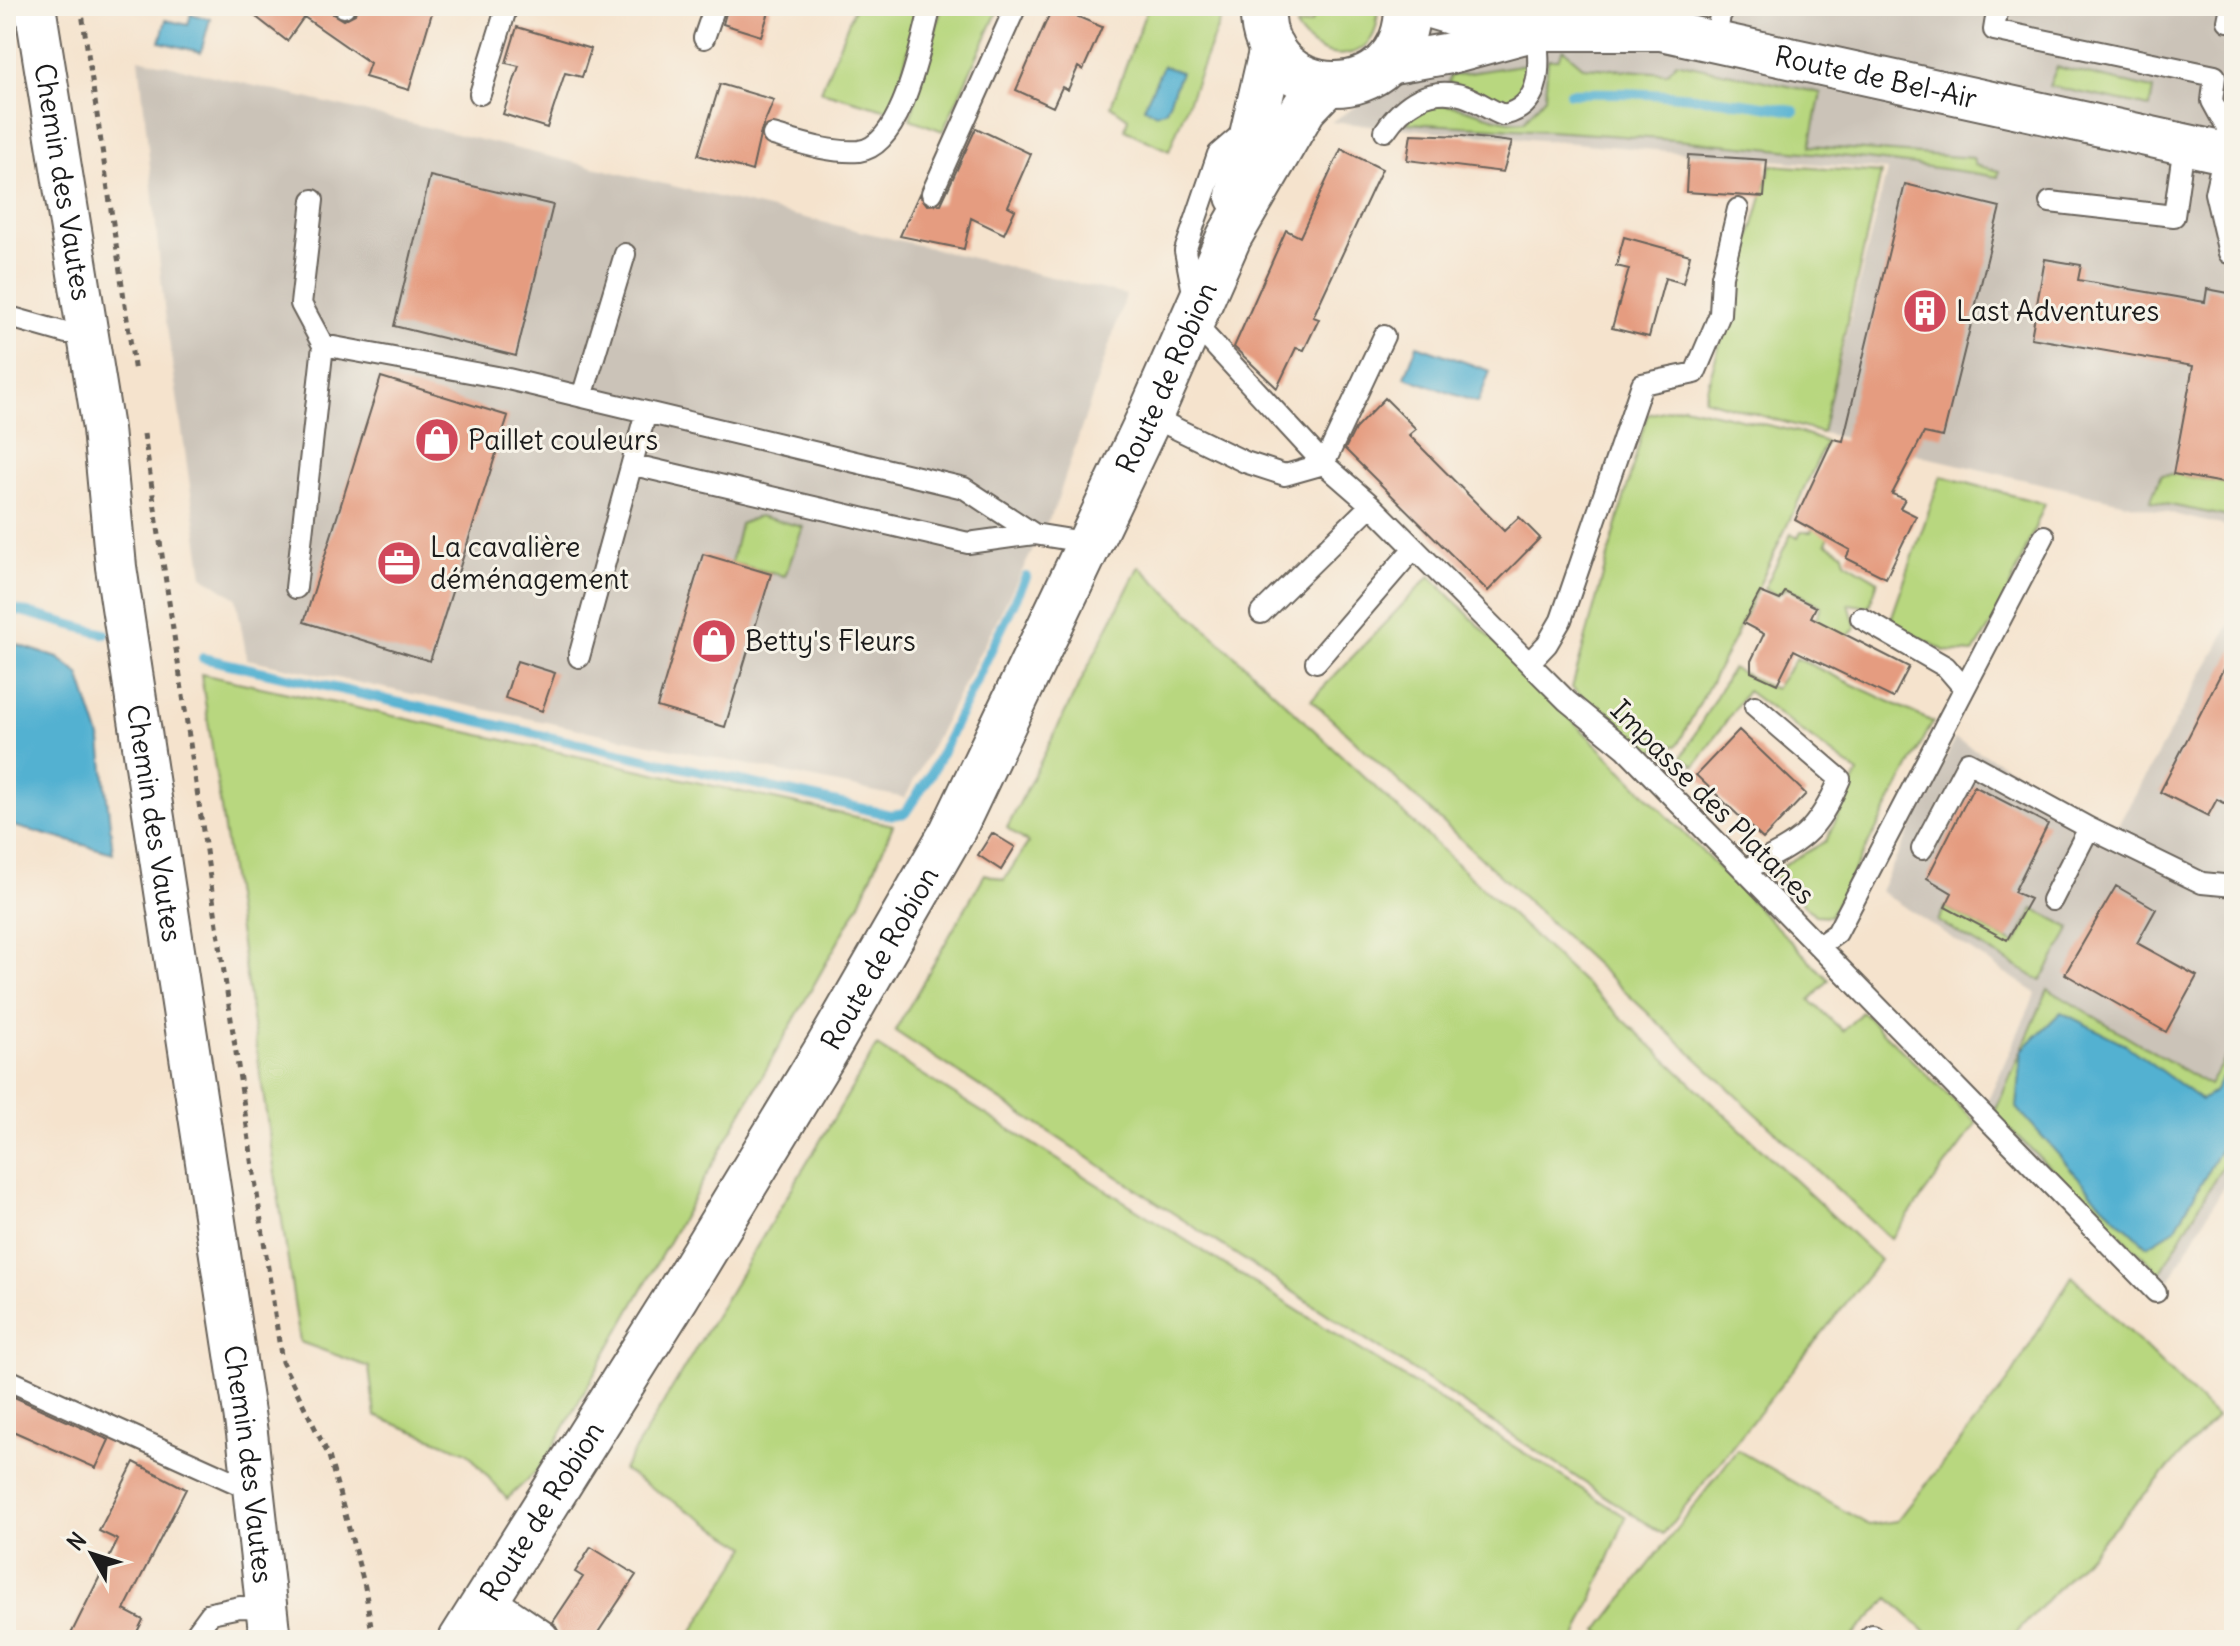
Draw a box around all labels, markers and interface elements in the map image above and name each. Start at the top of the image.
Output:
street label: Route de Bel-Air [1771,37,1980,116]
street label: Chemin des Vautes [26,60,100,303]
street label: Route de Robion [1107,276,1225,479]
building icon: Last Adventures [1901,287,1949,335]
place label: Last Adventures [1956,293,2159,329]
shop icon: Paillet couleurs [413,416,461,464]
place label: Paillet couleurs [468,422,658,458]
place label: La cavalière déménagement [430,529,629,597]
office icon: La cavalière déménagement [375,539,423,587]
shop icon: Betty's Fleurs [690,617,738,665]
place label: Betty's Fleurs [745,623,916,659]
street label: Impasse des Platanes [1603,692,1823,912]
street label: Chemin des Vautes [119,702,190,944]
street label: Route de Robion [812,860,946,1056]
street label: Chemin des Vautes [216,1342,282,1585]
street label: Route de Robion [472,1415,612,1608]
north arrow [52,1514,132,1594]
text: N [61,1527,92,1556]

